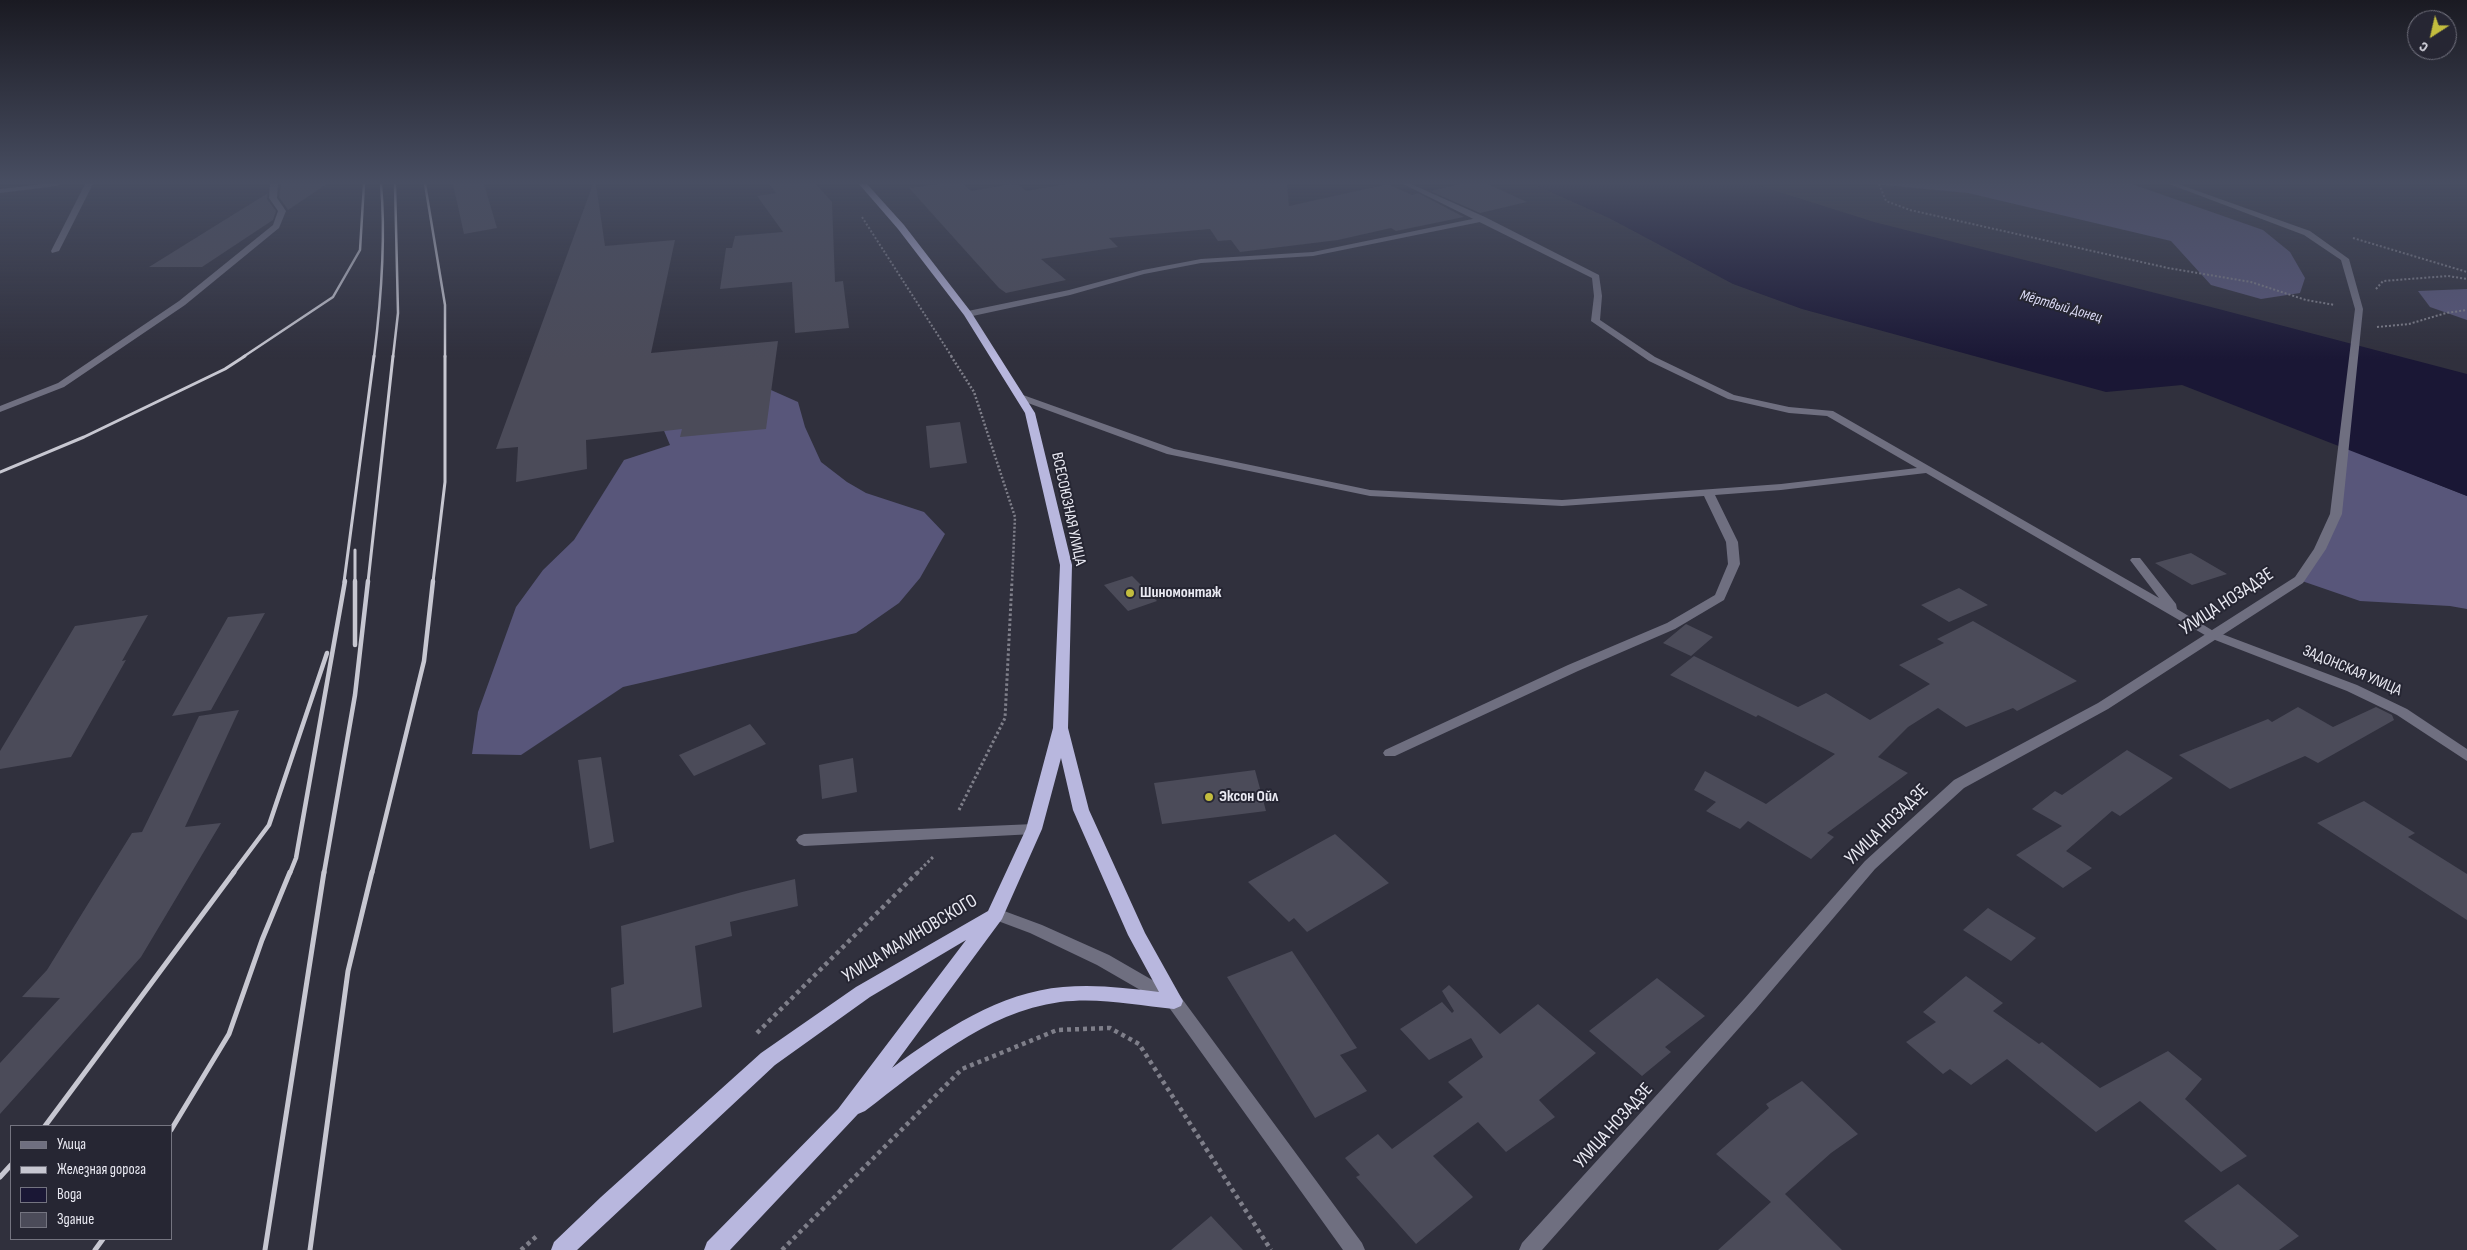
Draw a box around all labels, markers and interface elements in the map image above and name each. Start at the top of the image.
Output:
north arrow [2407,10,2457,60]
text: С [2416,38,2432,56]
water label: Мёртвый Донец [2018,287,2104,327]
street label: ВСЕСОЮЗНАЯ УЛИЦА [1047,451,1089,567]
street label: УЛИЦА НОЗАДЗЕ [2176,563,2278,641]
place label: Шиномонтаж [1140,583,1221,603]
marker: Шиномонтаж [1124,587,1136,599]
street label: ЗАДОНСКАЯ УЛИЦА [2300,642,2404,700]
street label: УЛИЦА НОЗАДЗЕ [1841,780,1933,870]
place label: Эксон Ойл [1219,787,1278,807]
marker: Эксон Ойл [1203,791,1215,803]
street label: УЛИЦА МАЛИНОВСКОГО [838,890,982,988]
street label: УЛИЦА НОЗАДЗЕ [1570,1079,1658,1173]
legend [10,1125,172,1240]
text: Улица [57,1135,86,1154]
text: Железная дорога [57,1160,146,1179]
text: Вода [57,1185,82,1204]
text: Здание [57,1210,94,1229]

